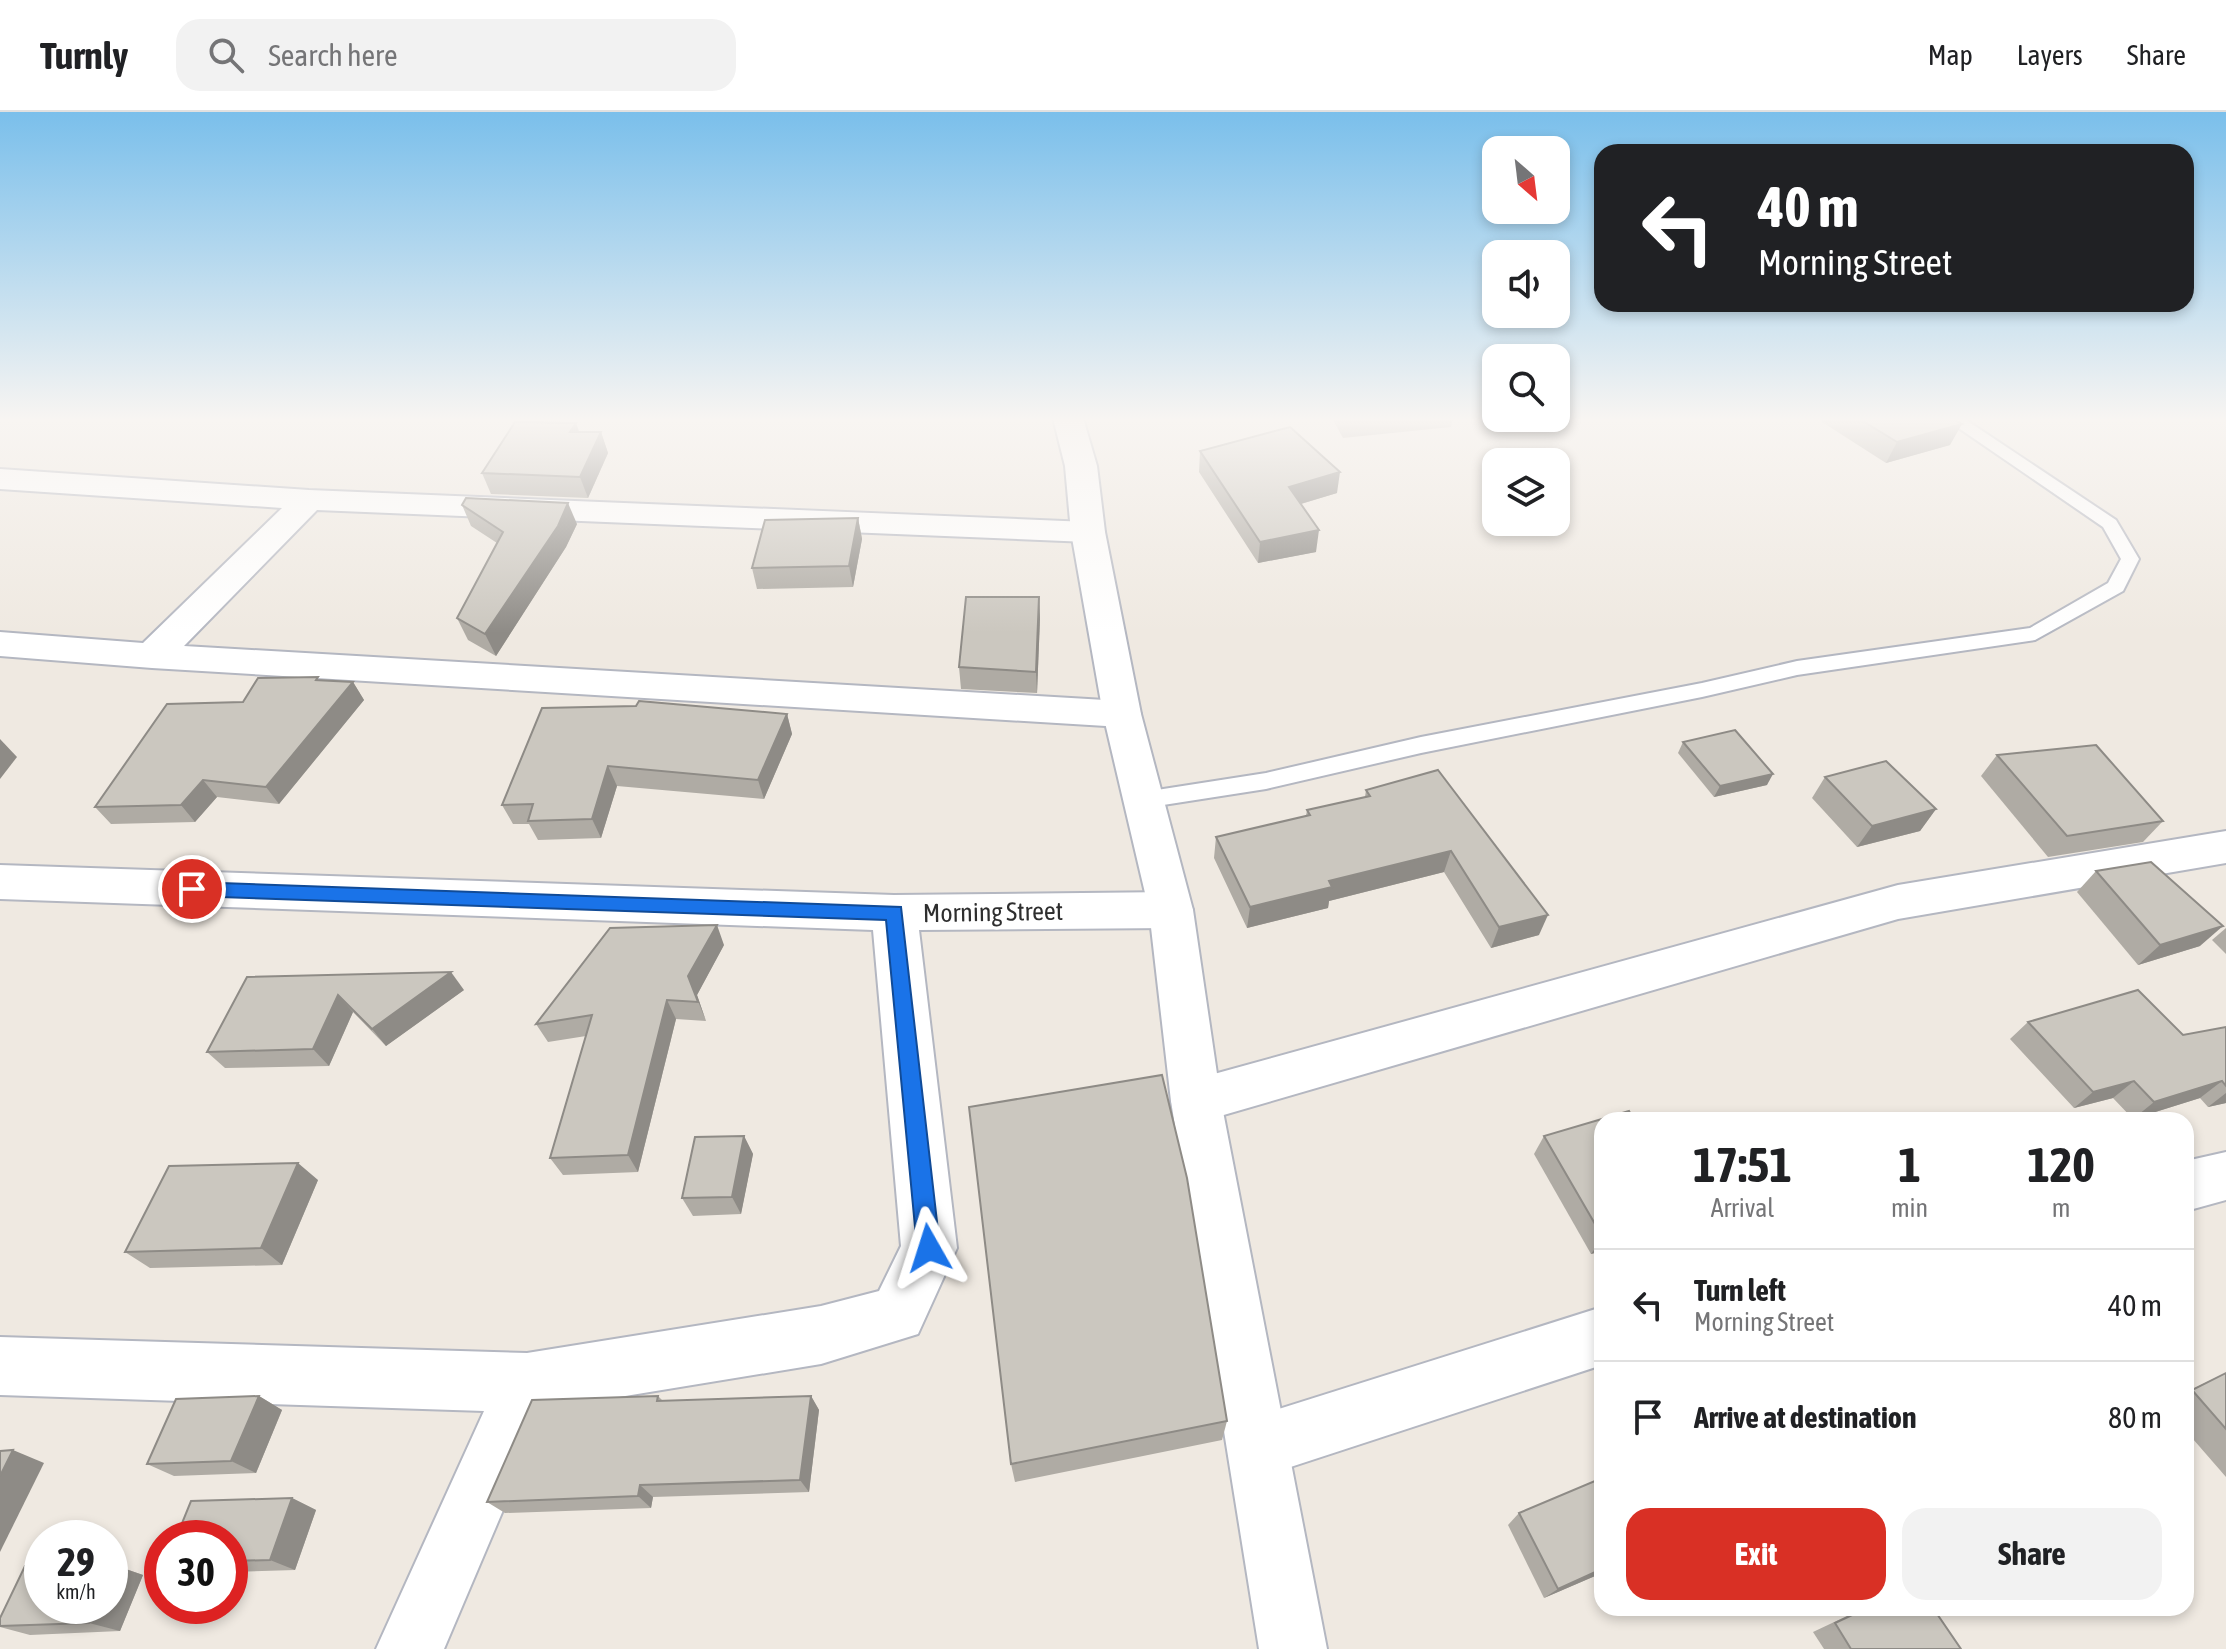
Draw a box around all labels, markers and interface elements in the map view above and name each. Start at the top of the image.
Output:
search box [176,19,736,91]
icon: search [204,33,248,77]
text: Turnly [40,34,128,77]
text: Search here [268,38,398,72]
text: Map [1928,39,1973,71]
text: Layers [2017,39,2083,71]
text: Share [2127,39,2186,71]
north arrow [1482,136,1570,224]
map controls [1482,136,1570,536]
text: 40 m [1758,175,1859,239]
icon: left [1626,176,1730,280]
button: sound [1482,240,1570,328]
text: Morning Street [1758,241,1952,283]
button: search [1482,344,1570,432]
button: layers [1482,448,1570,536]
pin [158,855,226,923]
icon: arrive [170,867,214,911]
street label: Morning Street [923,896,1063,928]
text: 17:51 [1693,1137,1792,1192]
text: 1 [1898,1137,1921,1192]
text: 120 [2027,1137,2095,1192]
text: Arrival [1711,1193,1774,1223]
text: min [1891,1193,1928,1223]
text: m [2052,1193,2070,1223]
position arrow [887,1206,971,1290]
text: Turn left [1694,1273,1786,1307]
icon: left [1626,1283,1670,1327]
text: 40 m [2108,1288,2162,1322]
text: Morning Street [1694,1307,1834,1337]
icon: arrive [1626,1395,1670,1439]
text: Arrive at destination [1694,1400,1916,1434]
text: 80 m [2108,1400,2162,1434]
button: Exit [1626,1508,1886,1600]
button: Share [1902,1508,2162,1600]
speed limit sign: 30 [144,1520,248,1624]
text: 29 [57,1539,95,1584]
text: km/h [56,1580,96,1603]

